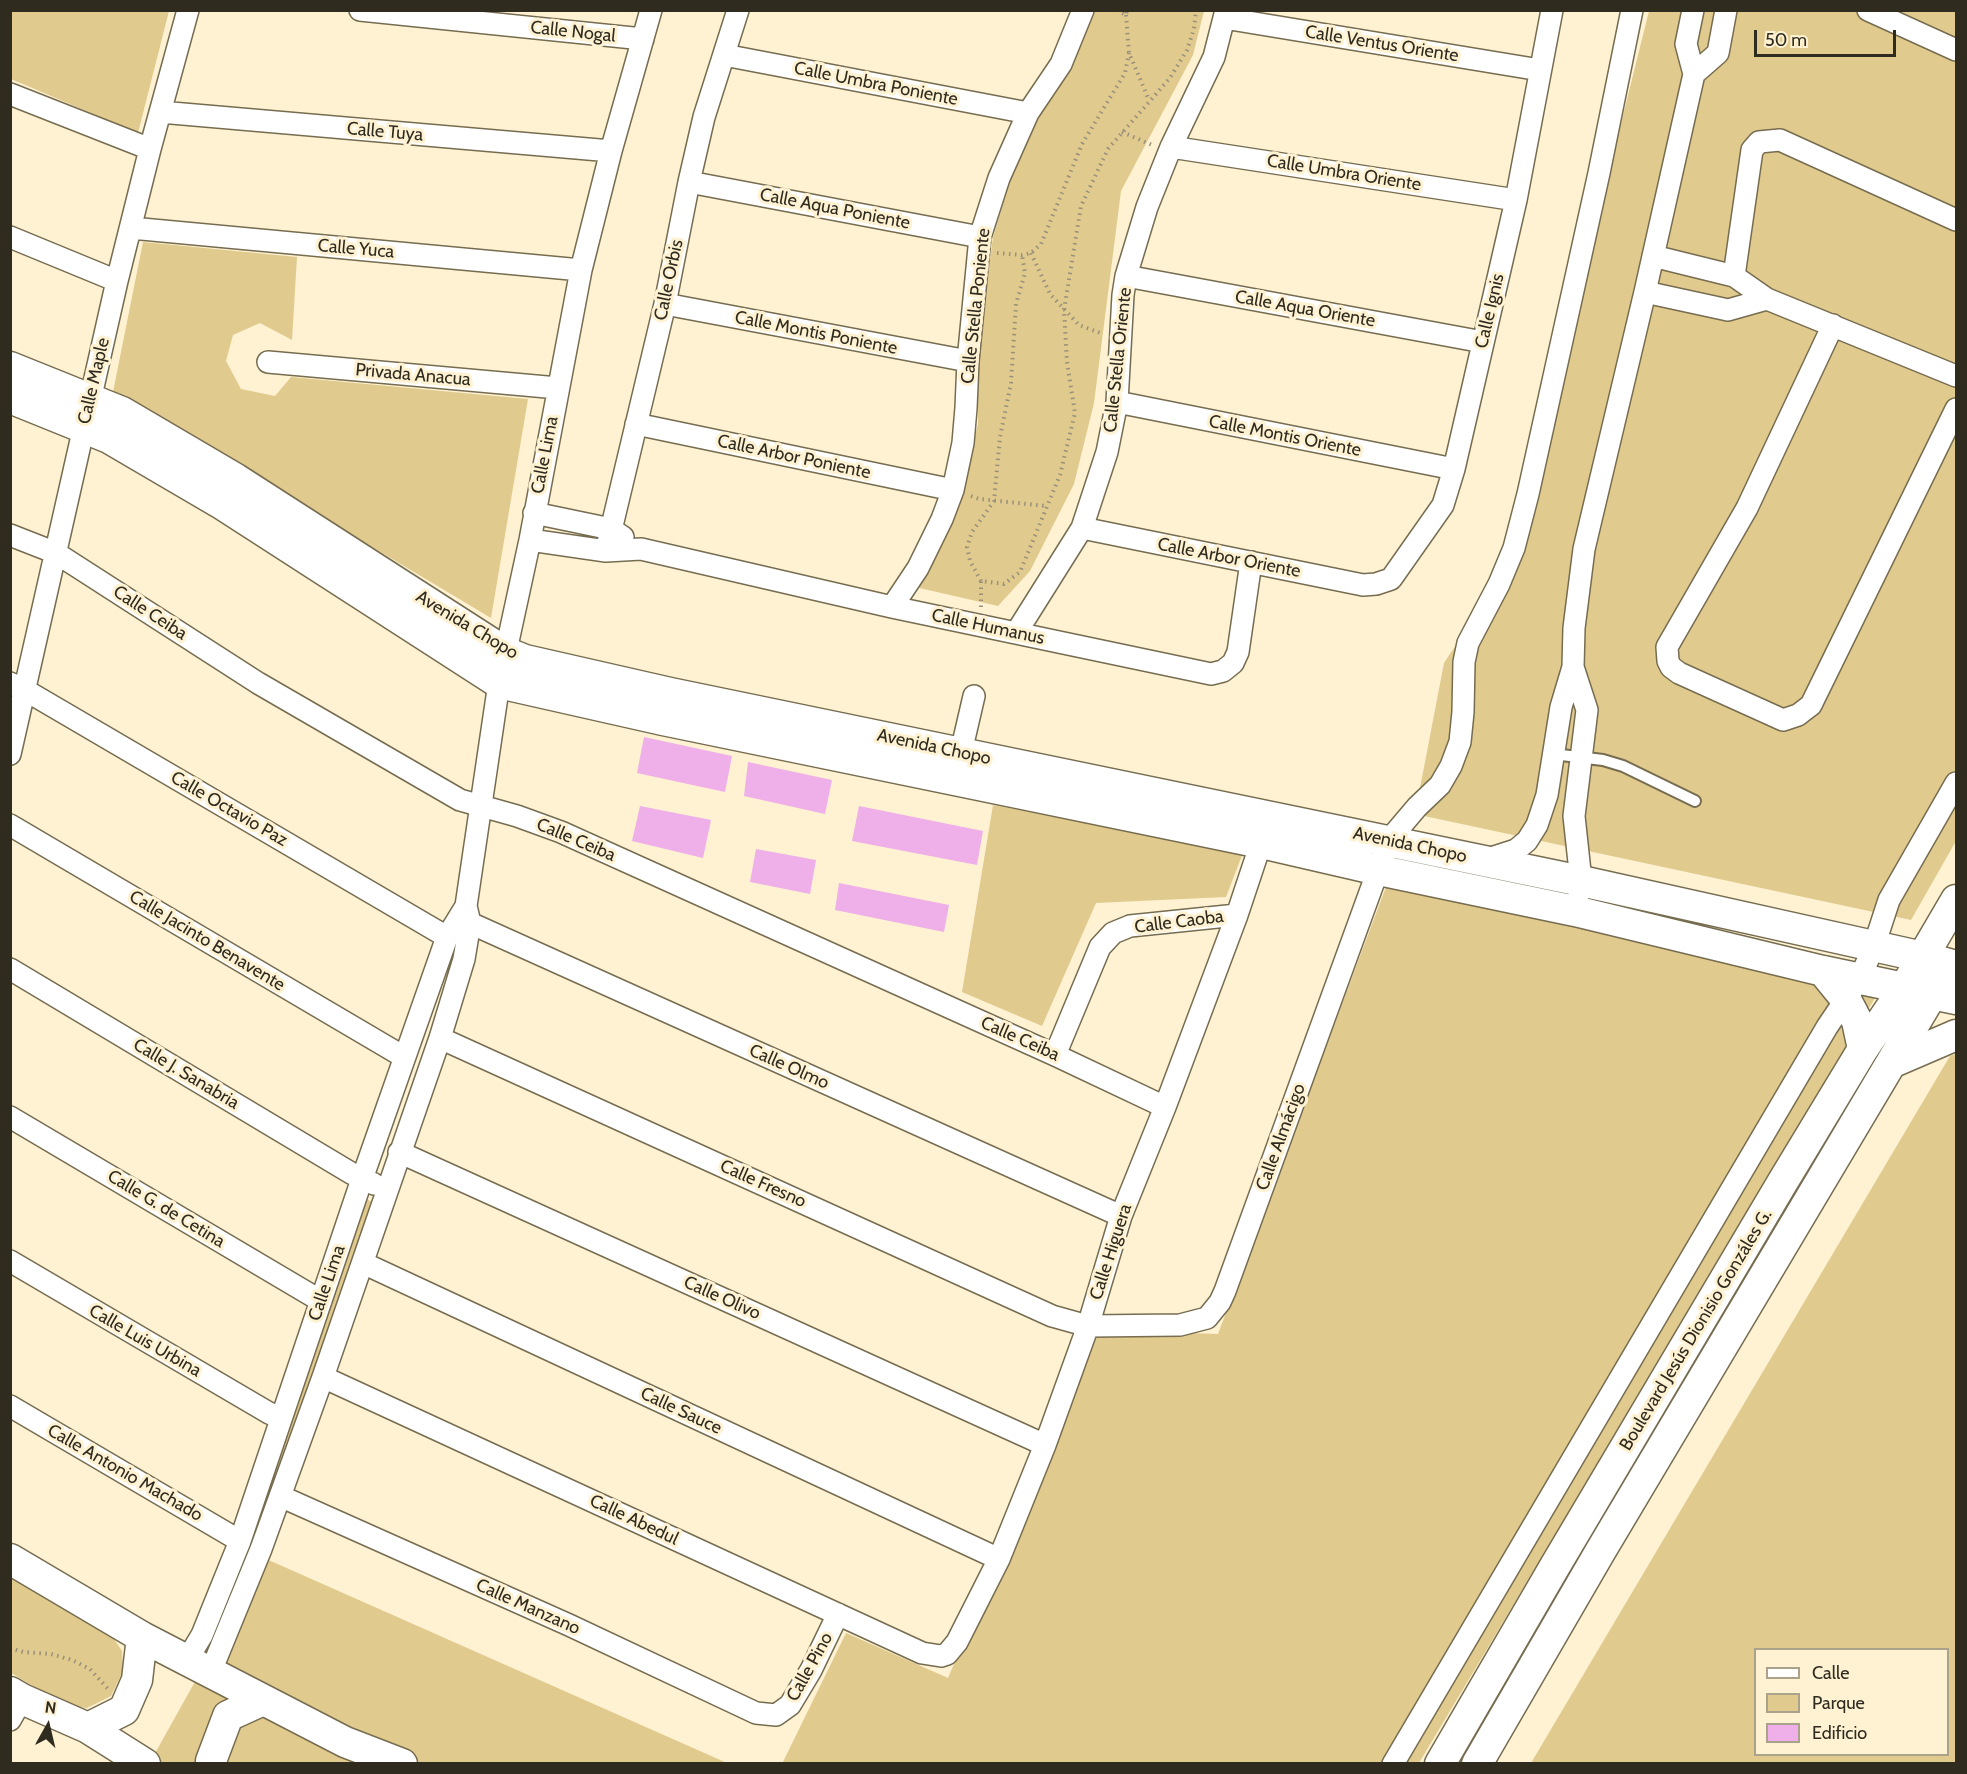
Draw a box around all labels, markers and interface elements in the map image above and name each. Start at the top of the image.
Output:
street label: Calle Nogal [529,17,617,47]
scale bar [1757,18,1900,56]
street label: Calle Ventus Oriente [1304,21,1460,67]
text: 50 m [1765,29,1807,51]
street label: Calle Umbra Poniente [792,58,960,110]
street label: Calle Tuya [346,118,424,146]
street label: Calle Umbra Oriente [1265,150,1423,196]
street label: Calle Aqua Poniente [758,184,912,234]
street label: Calle Stella Poniente [957,227,995,385]
street label: Calle Yuca [317,235,395,263]
street label: Calle Orbis [650,238,688,322]
street label: Calle Ignis [1471,272,1509,350]
street label: Calle Stella Oriente [1100,286,1136,434]
street label: Calle Aqua Oriente [1233,286,1377,332]
street label: Calle Montis Poniente [733,307,899,359]
street label: Calle Maple [74,336,114,426]
street label: Privada Anacua [354,359,472,391]
street label: Calle Montis Oriente [1207,411,1363,461]
street label: Calle Lima [527,414,563,496]
street label: Calle Arbor Poniente [715,430,873,484]
street label: Calle Arbor Oriente [1156,534,1302,582]
street label: Calle Ceiba [109,581,191,645]
street label: Avenida Chopo [412,586,522,664]
street label: Calle Humanus [930,605,1046,649]
street label: Avenida Chopo [875,724,993,770]
street label: Calle Octavio Paz [167,767,291,851]
street label: Calle Ceiba [533,814,619,866]
street label: Avenida Chopo [1351,822,1469,868]
street label: Calle Jacinto Benavente [125,886,289,996]
street label: Calle Caoba [1133,906,1225,938]
street label: Calle Ceiba [977,1012,1063,1066]
street label: Calle J. Sanabria [129,1034,243,1114]
street label: Calle Olmo [746,1040,832,1094]
street label: Calle Almácigo [1252,1081,1310,1193]
street label: Calle Fresno [717,1155,809,1213]
street label: Calle G. de Cetina [103,1165,229,1253]
street label: Calle Higuera [1085,1201,1137,1303]
street label: Boulevard Jesús Dionisio Gonzáles G. [1615,1205,1777,1455]
street label: Calle Lima [304,1242,350,1324]
street label: Calle Olivo [680,1271,764,1325]
street label: Calle Luis Urbina [85,1300,205,1382]
street label: Calle Sauce [637,1383,725,1439]
street label: Calle Antonio Machado [44,1420,206,1526]
street label: Calle Abedul [586,1490,682,1550]
street label: Calle Manzano [473,1574,583,1640]
street label: Calle Pino [782,1629,838,1705]
legend [1754,1648,1949,1756]
text: Calle [1812,1662,1849,1684]
text: Parque [1812,1692,1865,1714]
north arrow [18,1696,78,1756]
text: N [44,1697,57,1718]
text: Edificio [1812,1722,1867,1744]

